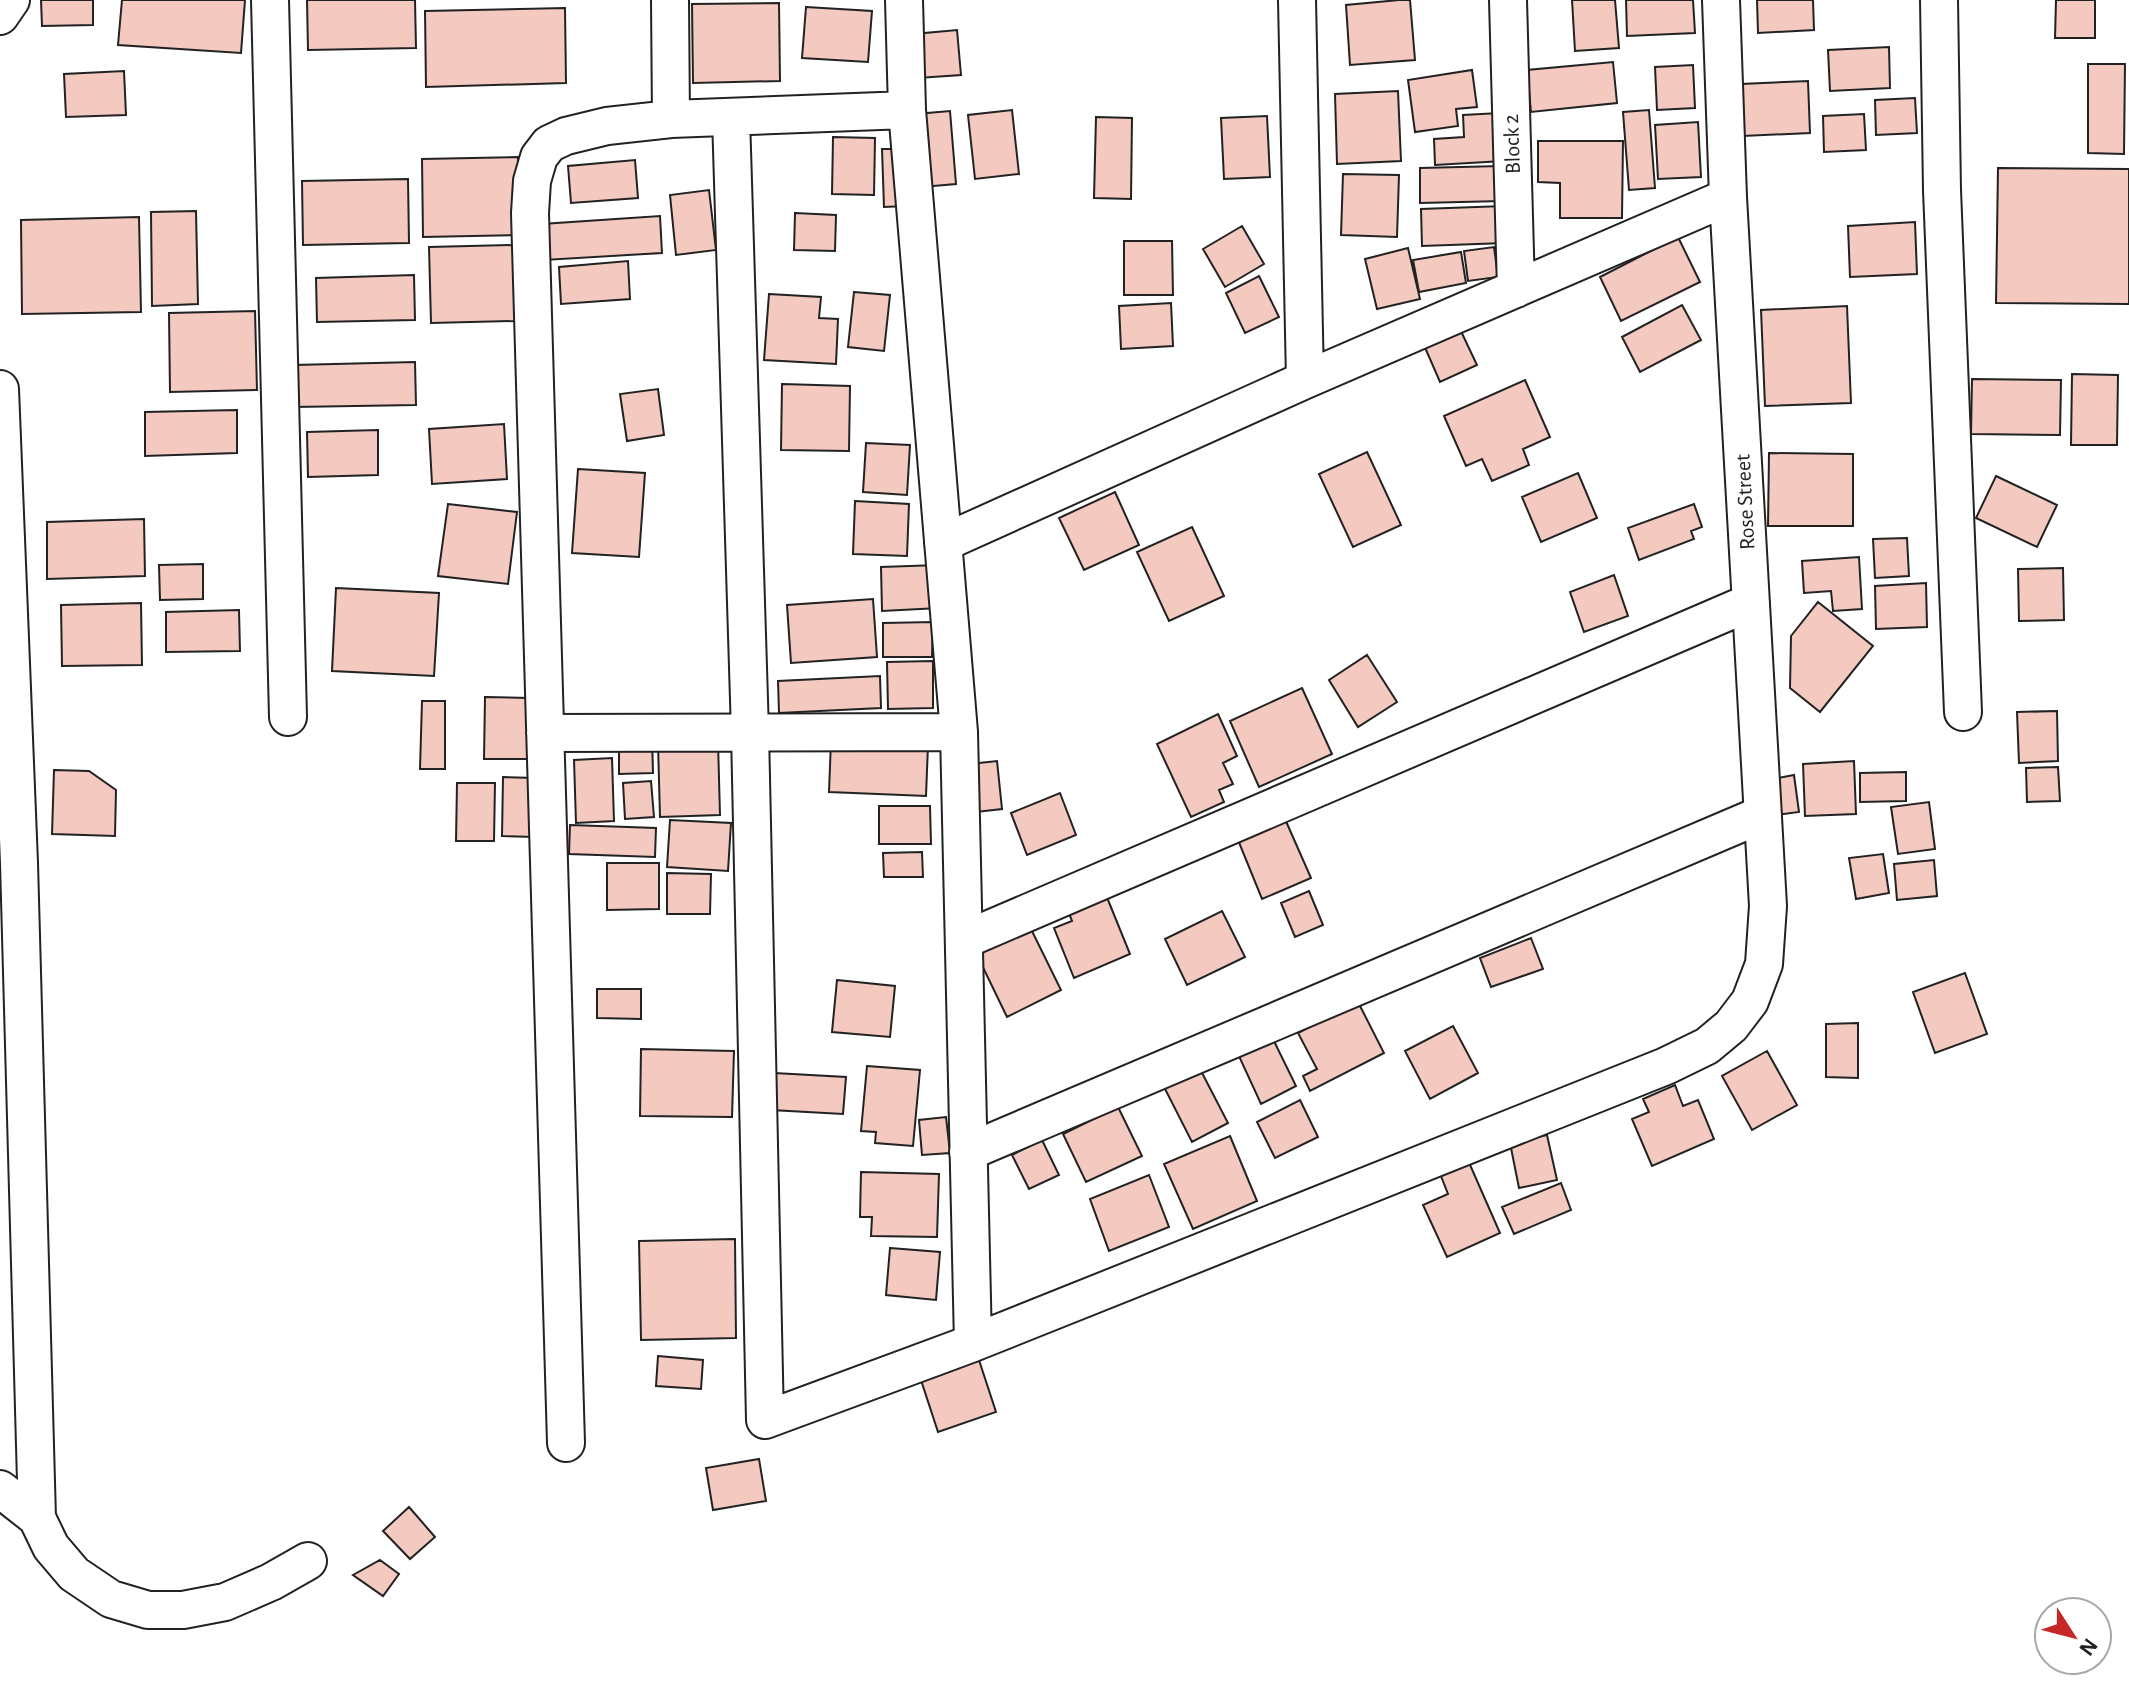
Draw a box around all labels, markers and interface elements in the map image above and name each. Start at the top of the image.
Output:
street label: Block 2 [1500,114,1524,174]
street label: Rose Street [1732,454,1758,550]
north arrow [2033,1596,2113,1676]
text: N [2075,1635,2102,1660]

